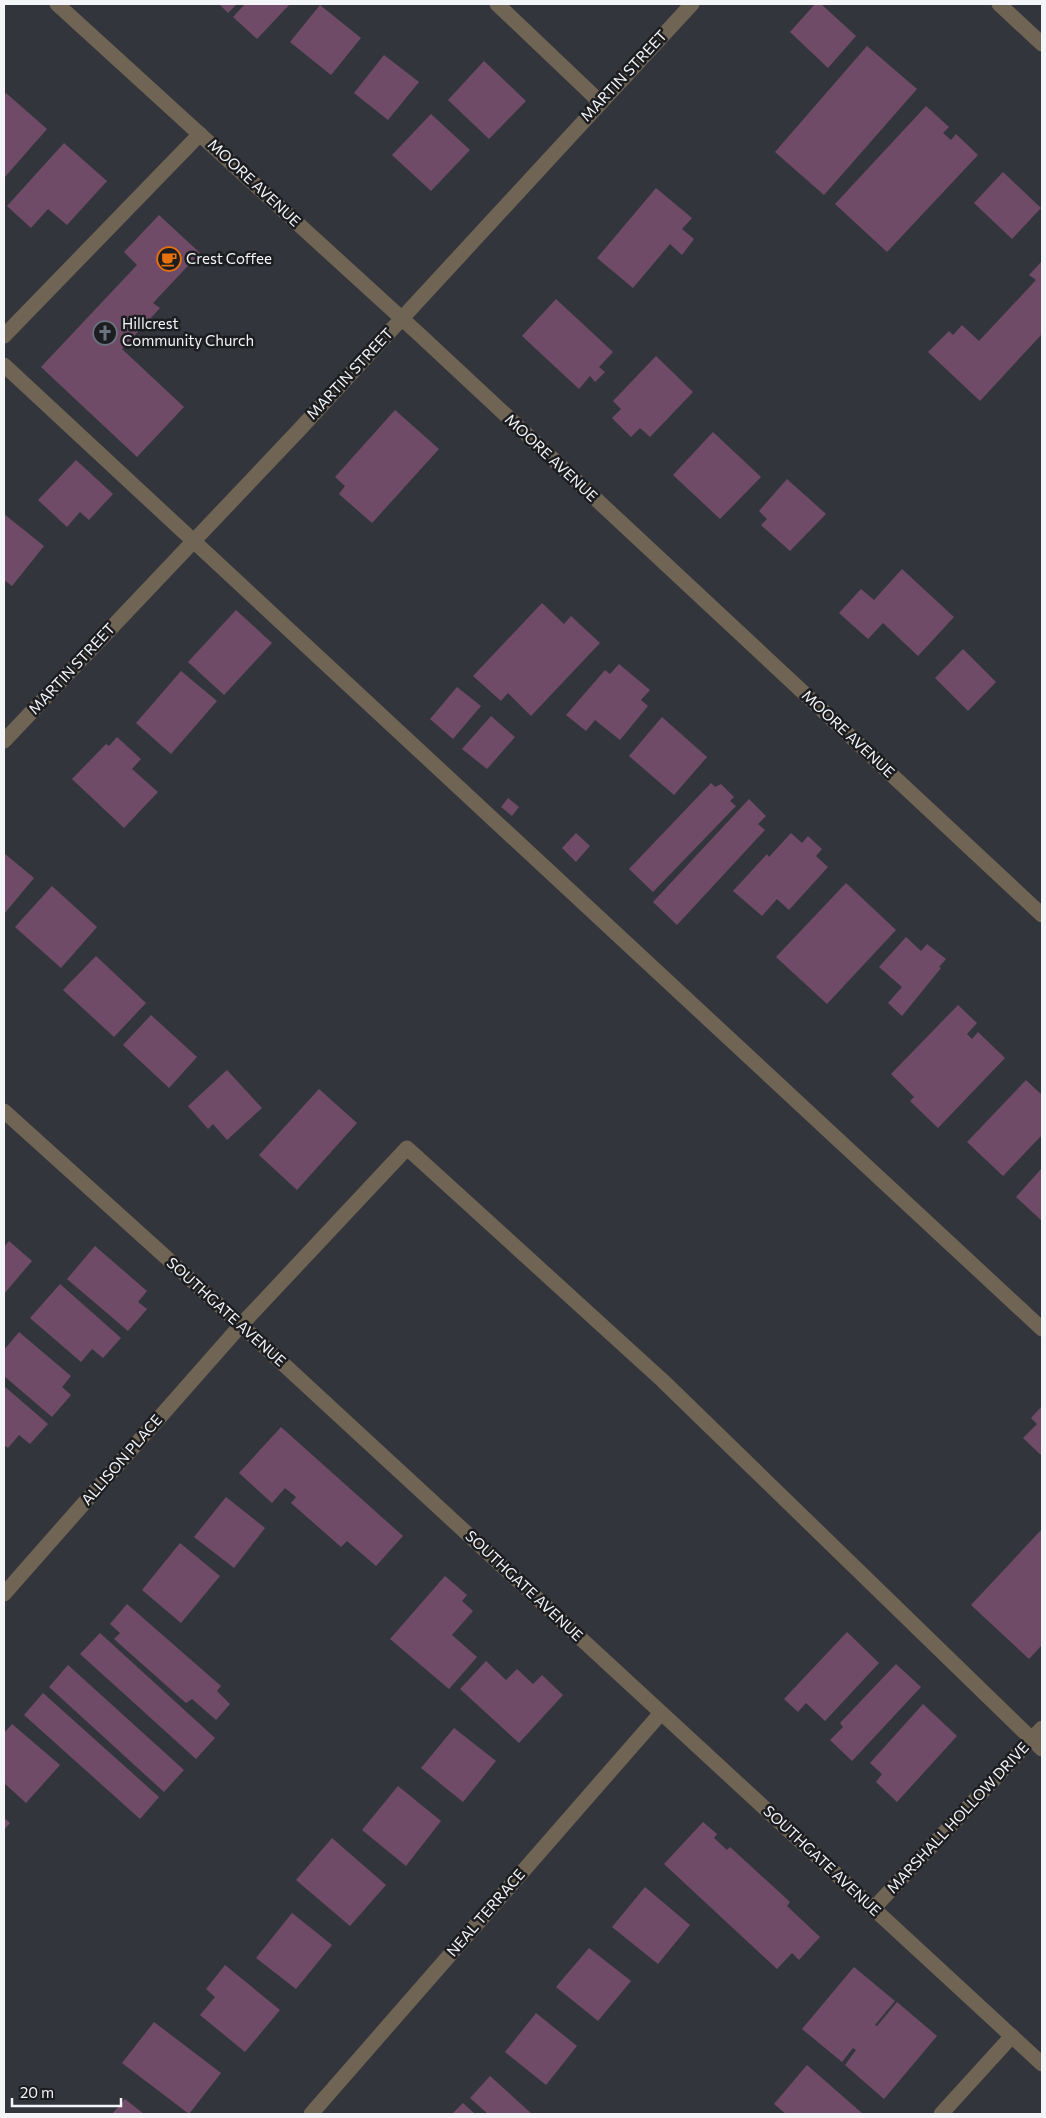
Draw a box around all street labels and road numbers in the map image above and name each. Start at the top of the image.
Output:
street label: MARTIN STREET [576,26,670,125]
street label: MOORE AVENUE [205,135,305,230]
street label: MARTIN STREET [302,324,396,423]
street label: MOORE AVENUE [502,410,602,505]
street label: MARTIN STREET [24,619,118,718]
street label: MOORE AVENUE [799,686,899,781]
street label: SOUTHGATE AVENUE [163,1253,290,1370]
street label: ALLISON PLACE [77,1410,166,1508]
street label: SOUTHGATE AVENUE [462,1526,587,1644]
street label: MARSHALL HOLLOW DRIVE [882,1738,1032,1897]
street label: SOUTHGATE AVENUE [760,1801,885,1919]
street label: NEAL TERRACE [442,1865,528,1960]

